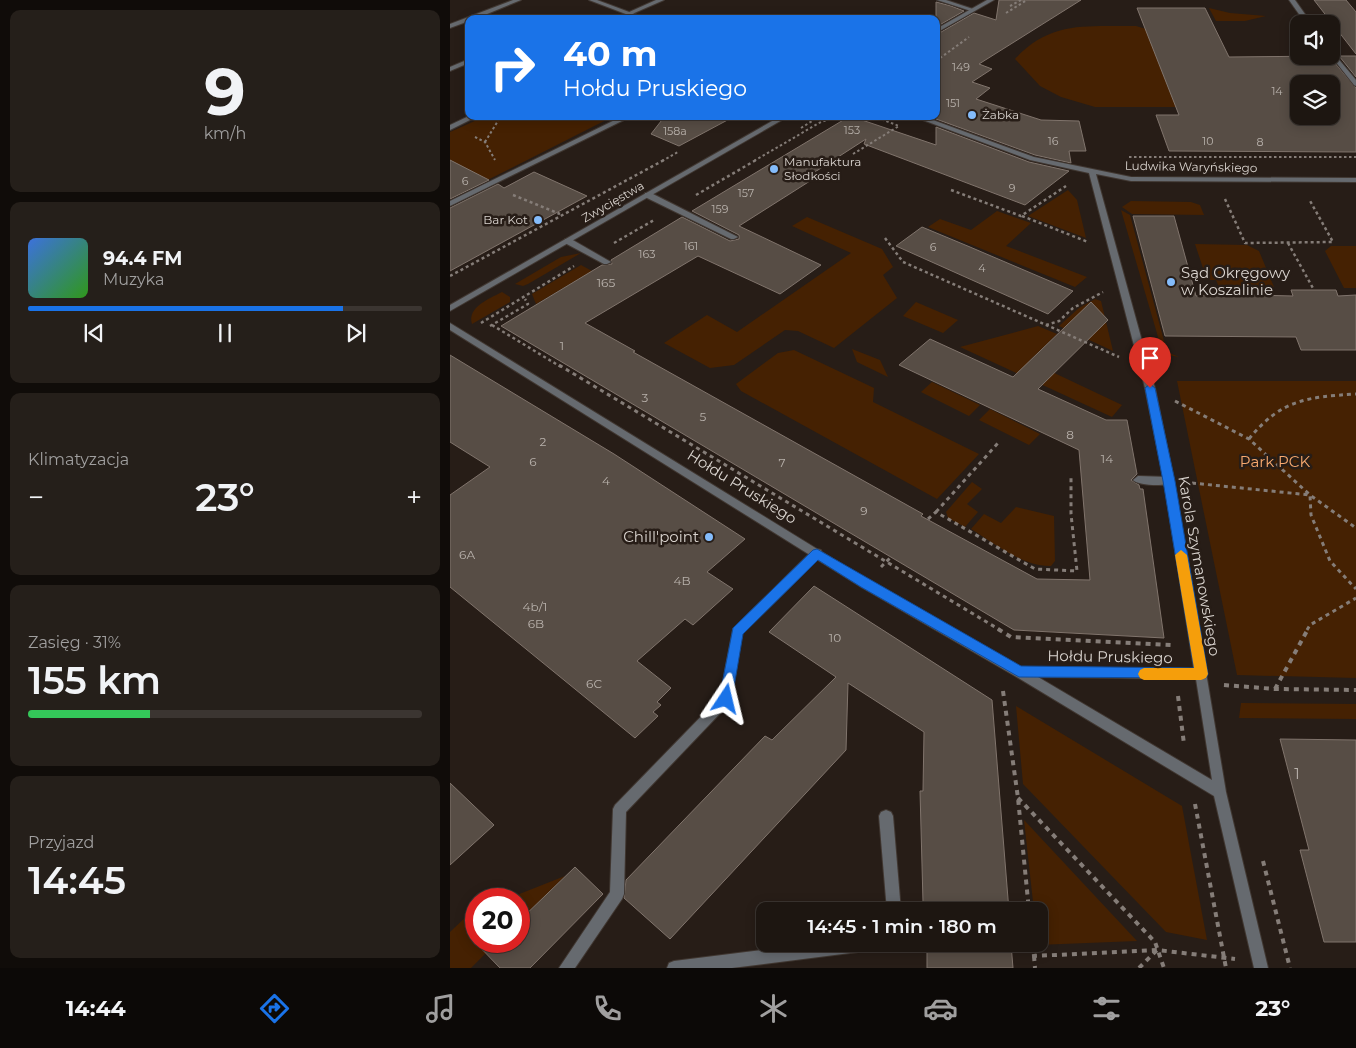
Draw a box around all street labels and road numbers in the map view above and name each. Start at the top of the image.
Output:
street label: Ludwika Waryńskiego [1125,158,1257,175]
street label: Zwycięstwa [579,178,647,225]
street label: Hołdu Pruskiego [684,445,801,528]
street label: Karola Szymanowskiego [1174,474,1225,657]
street label: Hołdu Pruskiego [1047,646,1173,667]

